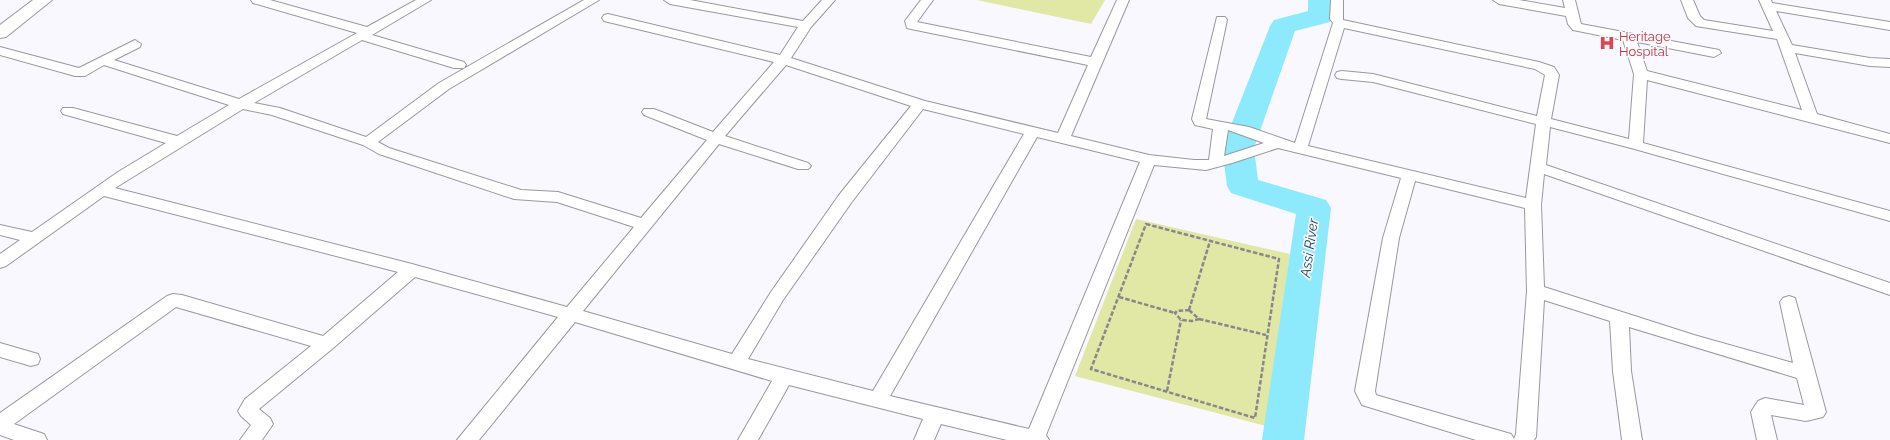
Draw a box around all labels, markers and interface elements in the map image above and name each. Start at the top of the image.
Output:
place label: Heritage Hospital [1619,29,1671,59]
hospital icon: Heritage Hospital [1598,34,1616,52]
water label: Assi River [1297,216,1321,279]

